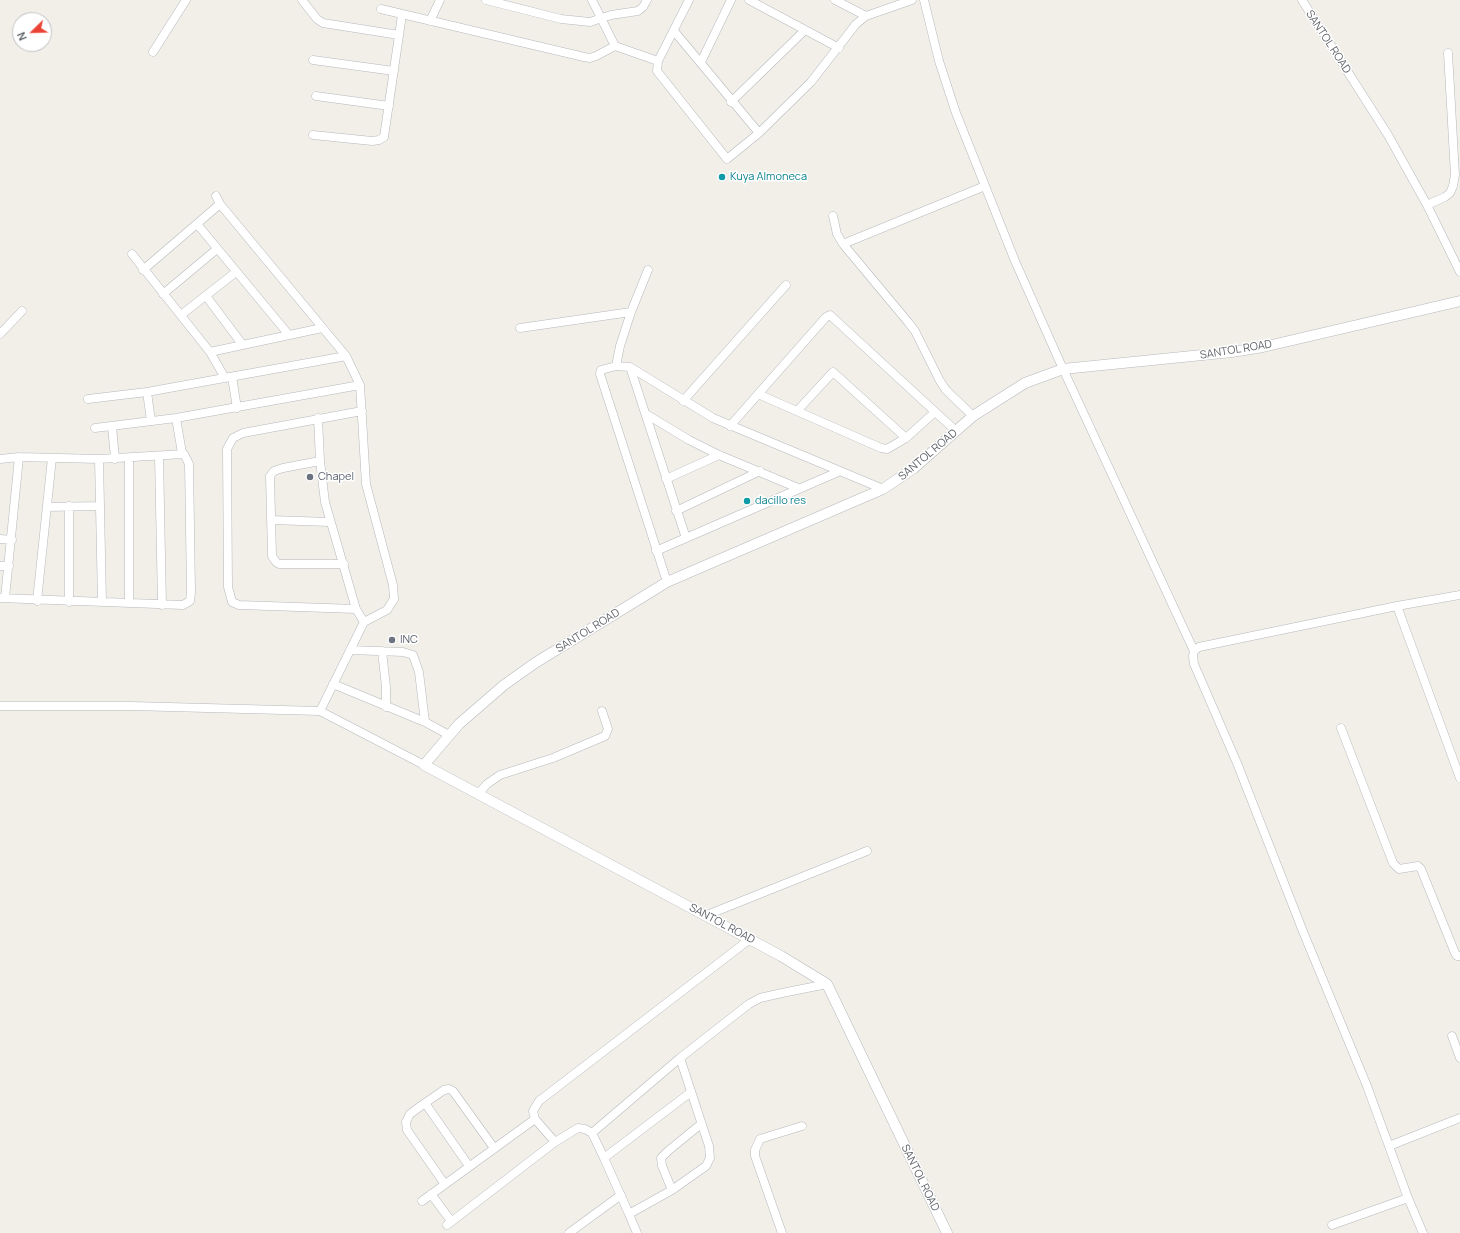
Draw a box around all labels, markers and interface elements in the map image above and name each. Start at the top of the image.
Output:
street label: SANTOL ROAD [1303,8,1353,76]
north arrow [12,12,52,52]
text: N [13,30,30,43]
place label: Kuya Almoneca [730,170,807,184]
marker: Kuya Almoneca [717,172,727,182]
street label: SANTOL ROAD [1199,338,1273,362]
street label: SANTOL ROAD [896,427,960,483]
place label: Chapel [318,470,354,484]
marker: Chapel [305,472,315,482]
place label: dacillo res [755,494,806,508]
marker: dacillo res [742,496,752,506]
street label: SANTOL ROAD [554,606,622,656]
place label: INC [400,633,418,647]
marker: INC [387,635,397,645]
street label: SANTOL ROAD [687,901,757,947]
street label: SANTOL ROAD [898,1142,942,1214]

